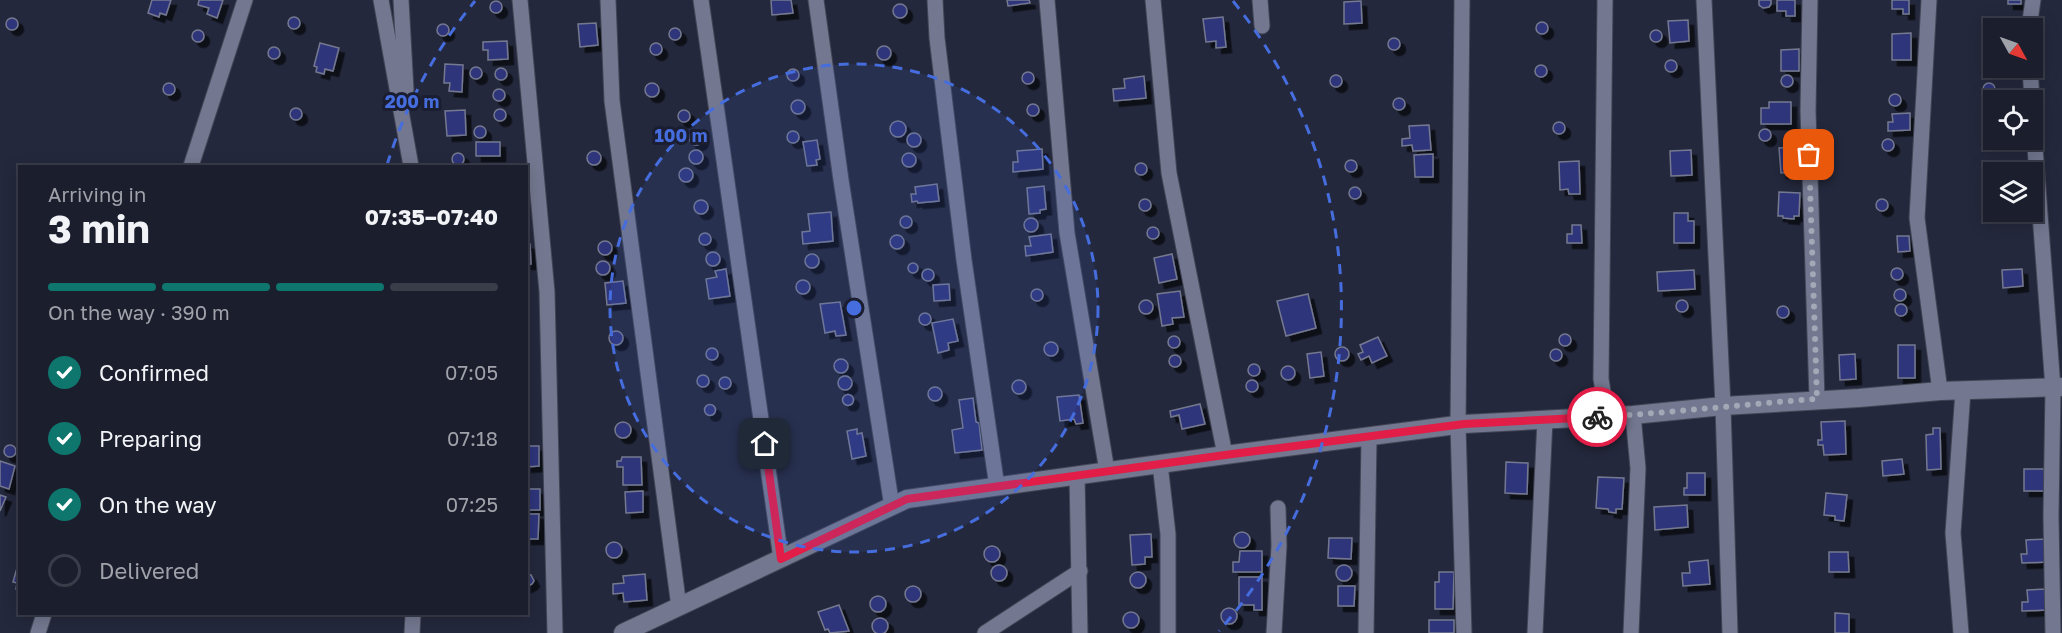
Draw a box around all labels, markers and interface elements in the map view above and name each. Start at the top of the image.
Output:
north arrow [1983,18,2043,78]
map controls [1983,18,2043,222]
text: 200 m [385,90,439,112]
button: locate [1983,90,2043,150]
text: 100 m [655,124,707,146]
pin [1783,129,1834,180]
icon: bag [1792,138,1825,171]
button: layers [1983,162,2043,222]
text: Arriving in [48,182,146,206]
text: 07:35–07:40 [365,203,498,230]
text: 3 min [48,205,150,252]
centre of rings [844,298,864,318]
text: On the way · 390 m [48,300,230,324]
icon: check [48,356,81,389]
text: Confirmed [99,359,209,386]
text: 07:05 [445,360,498,384]
courier [1567,387,1627,447]
icon: bike [1581,401,1614,434]
pin [739,418,790,469]
icon: check [48,422,81,455]
text: Preparing [99,425,202,452]
text: 07:18 [447,426,498,450]
icon: home [748,427,781,460]
icon: check [48,488,81,521]
text: On the way [99,491,217,518]
text: 07:25 [446,492,498,516]
text: Delivered [99,557,199,584]

